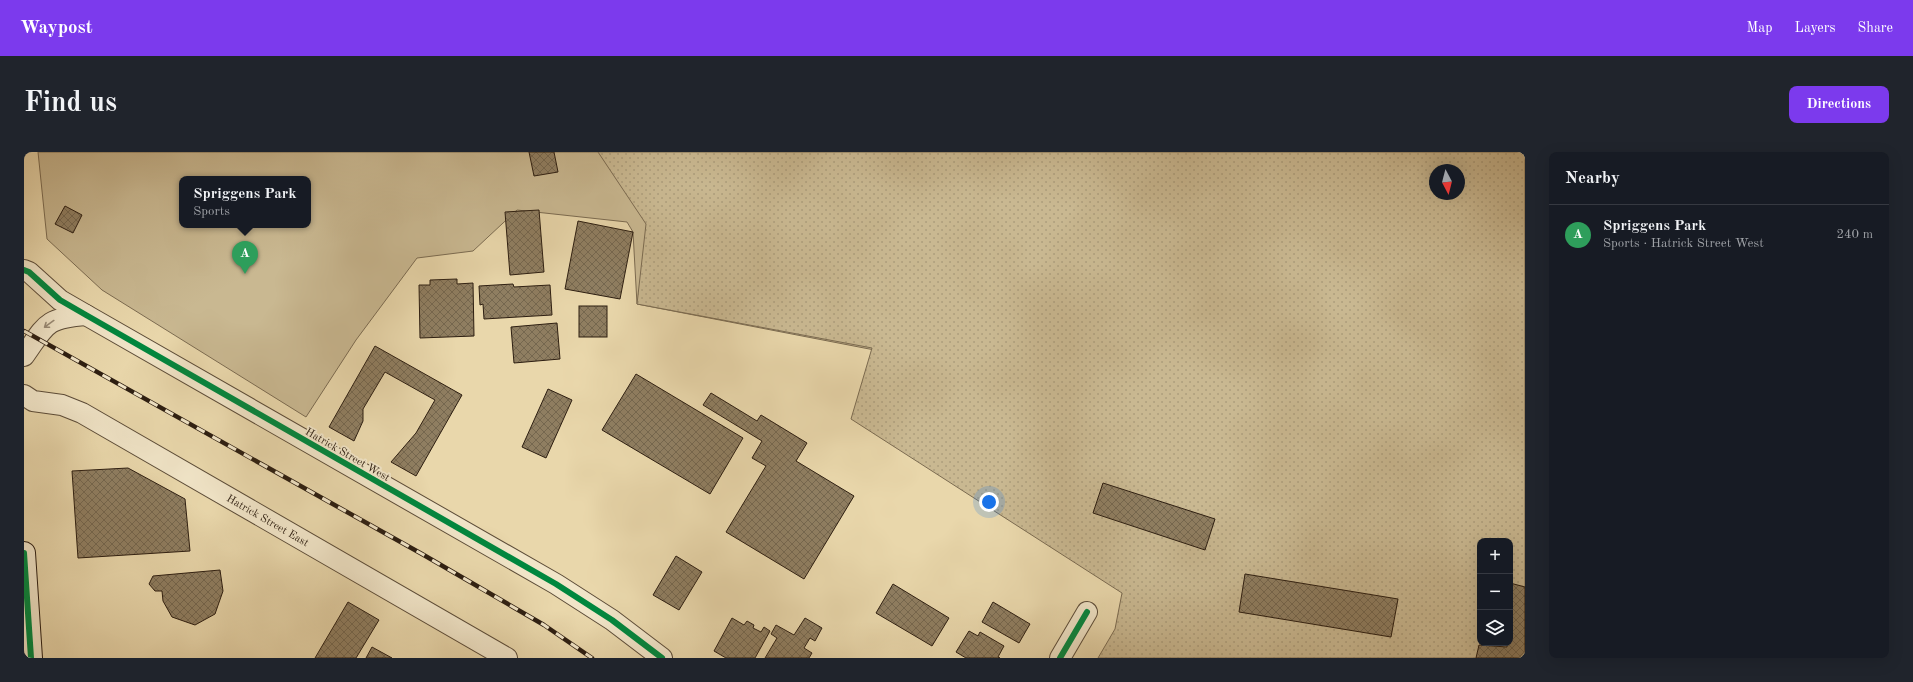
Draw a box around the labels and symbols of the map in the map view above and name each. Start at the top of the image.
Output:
north arrow [1429,164,1465,200]
pin: A [232,241,258,274]
one-way arrow [44,320,55,328]
street label: Hatrick Street West [303,427,392,484]
your location [979,492,999,512]
street label: Hatrick Street East [224,493,310,549]

